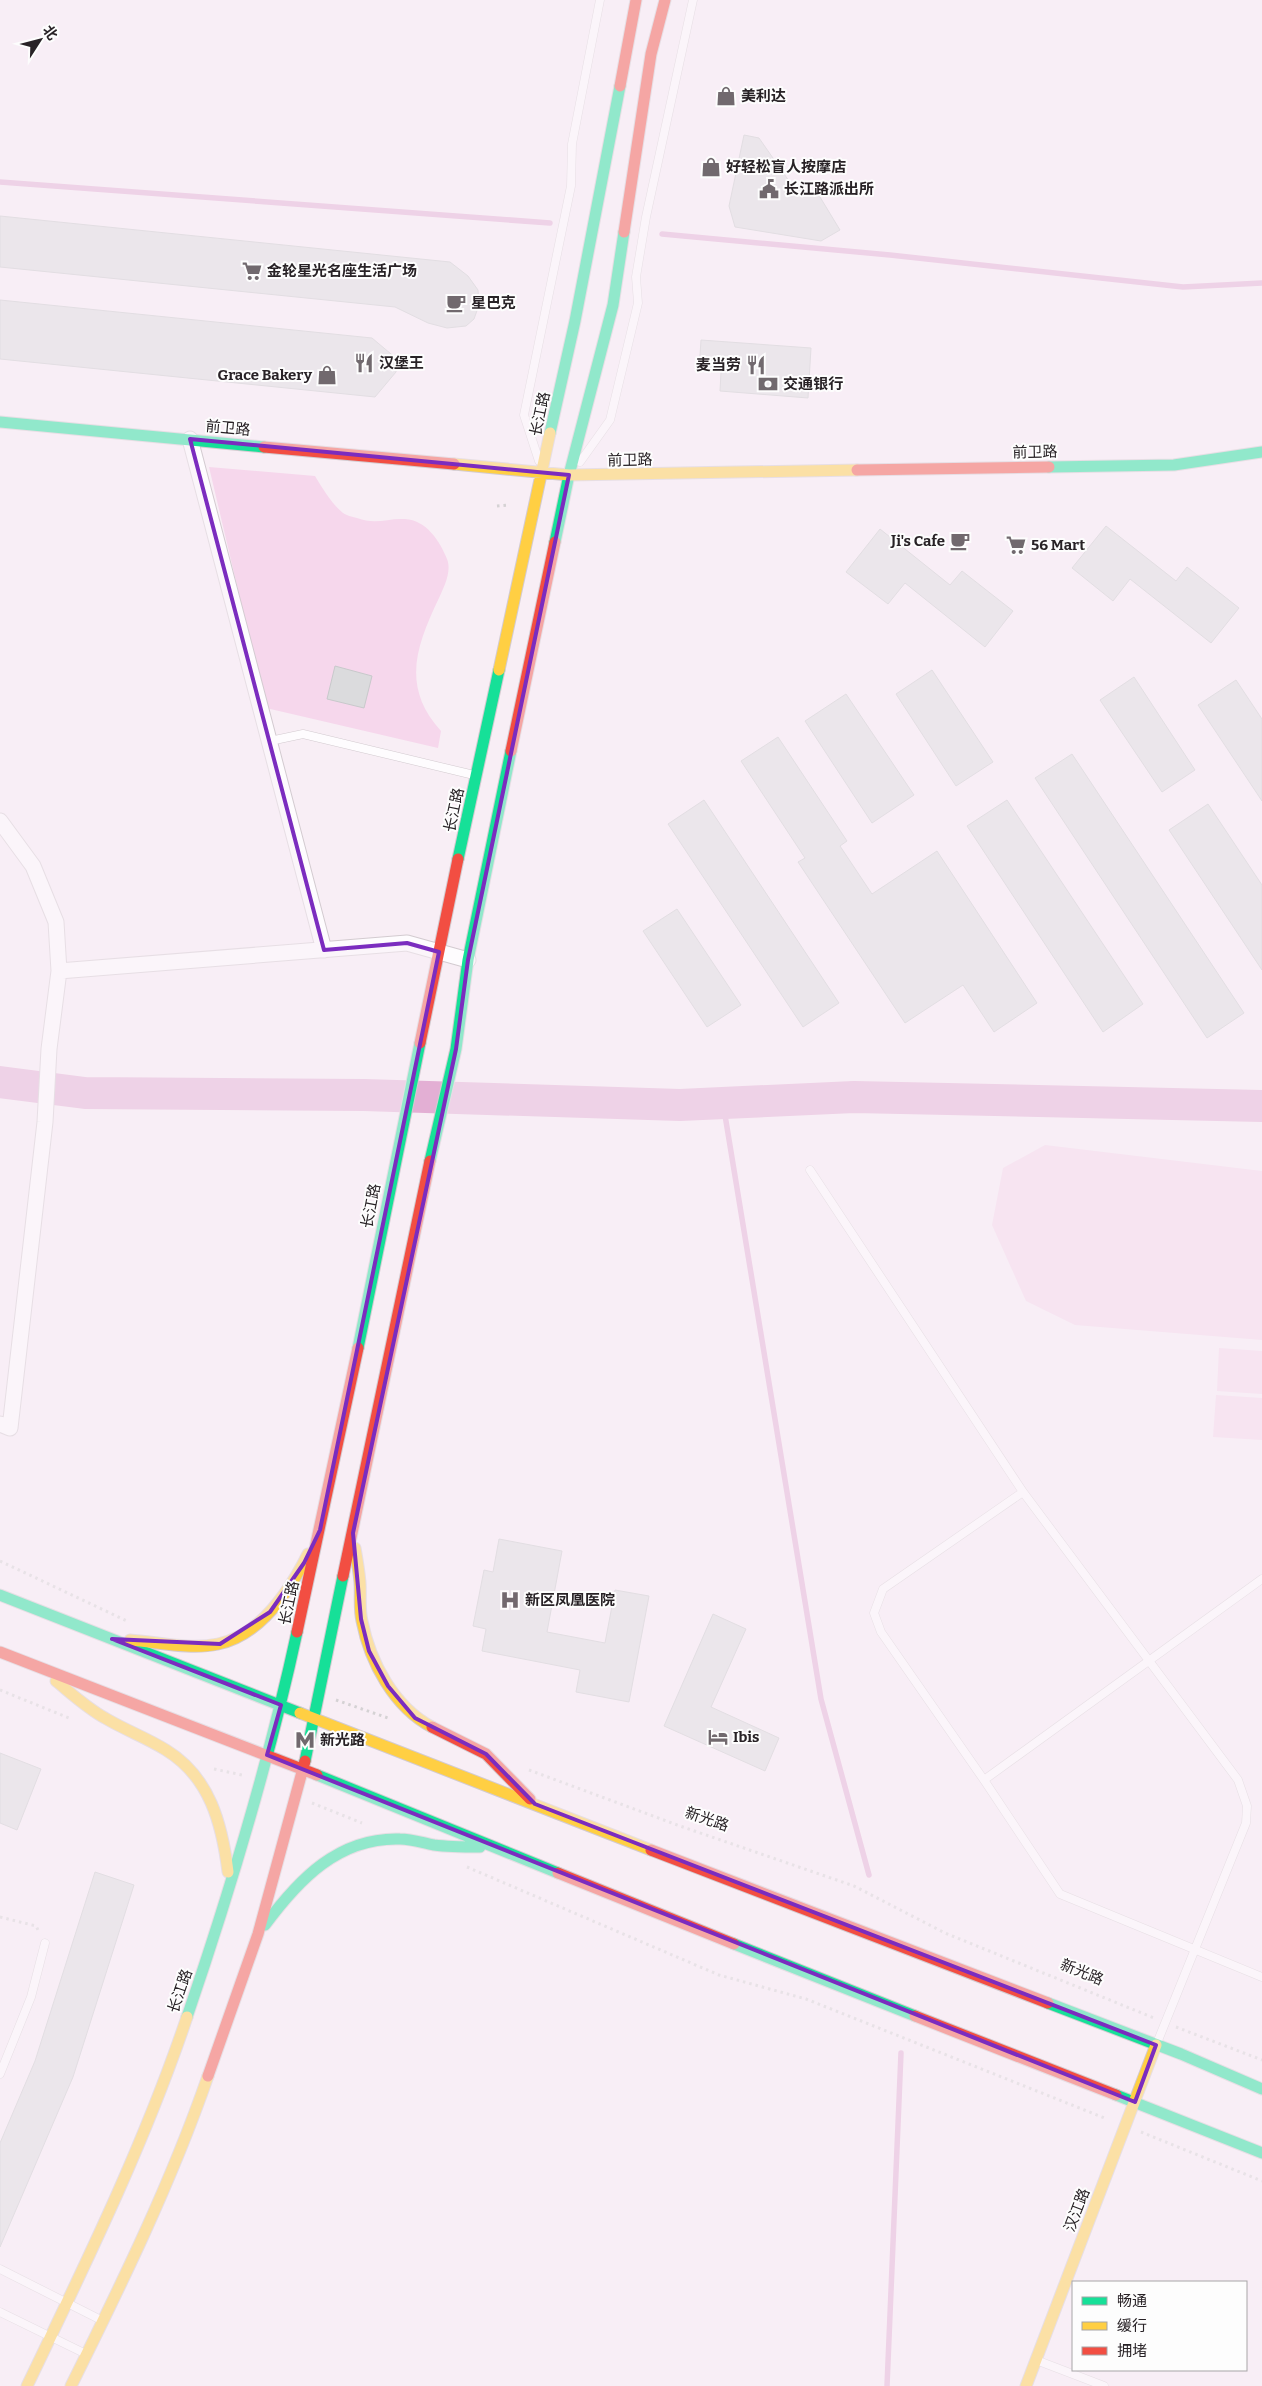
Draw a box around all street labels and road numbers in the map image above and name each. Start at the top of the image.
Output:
street label: 长江路 [527,390,553,438]
street label: 前卫路 [205,417,251,439]
street label: 前卫路 [1012,443,1058,461]
street label: 前卫路 [607,451,653,469]
street label: 长江路 [441,786,467,834]
street label: 长江路 [358,1182,384,1230]
street label: 长江路 [276,1579,302,1627]
street label: 新光路 [683,1803,731,1835]
street label: 新光路 [1058,1955,1106,1989]
street label: 长江路 [164,1967,196,2015]
street label: 汉江路 [1061,2186,1093,2234]

